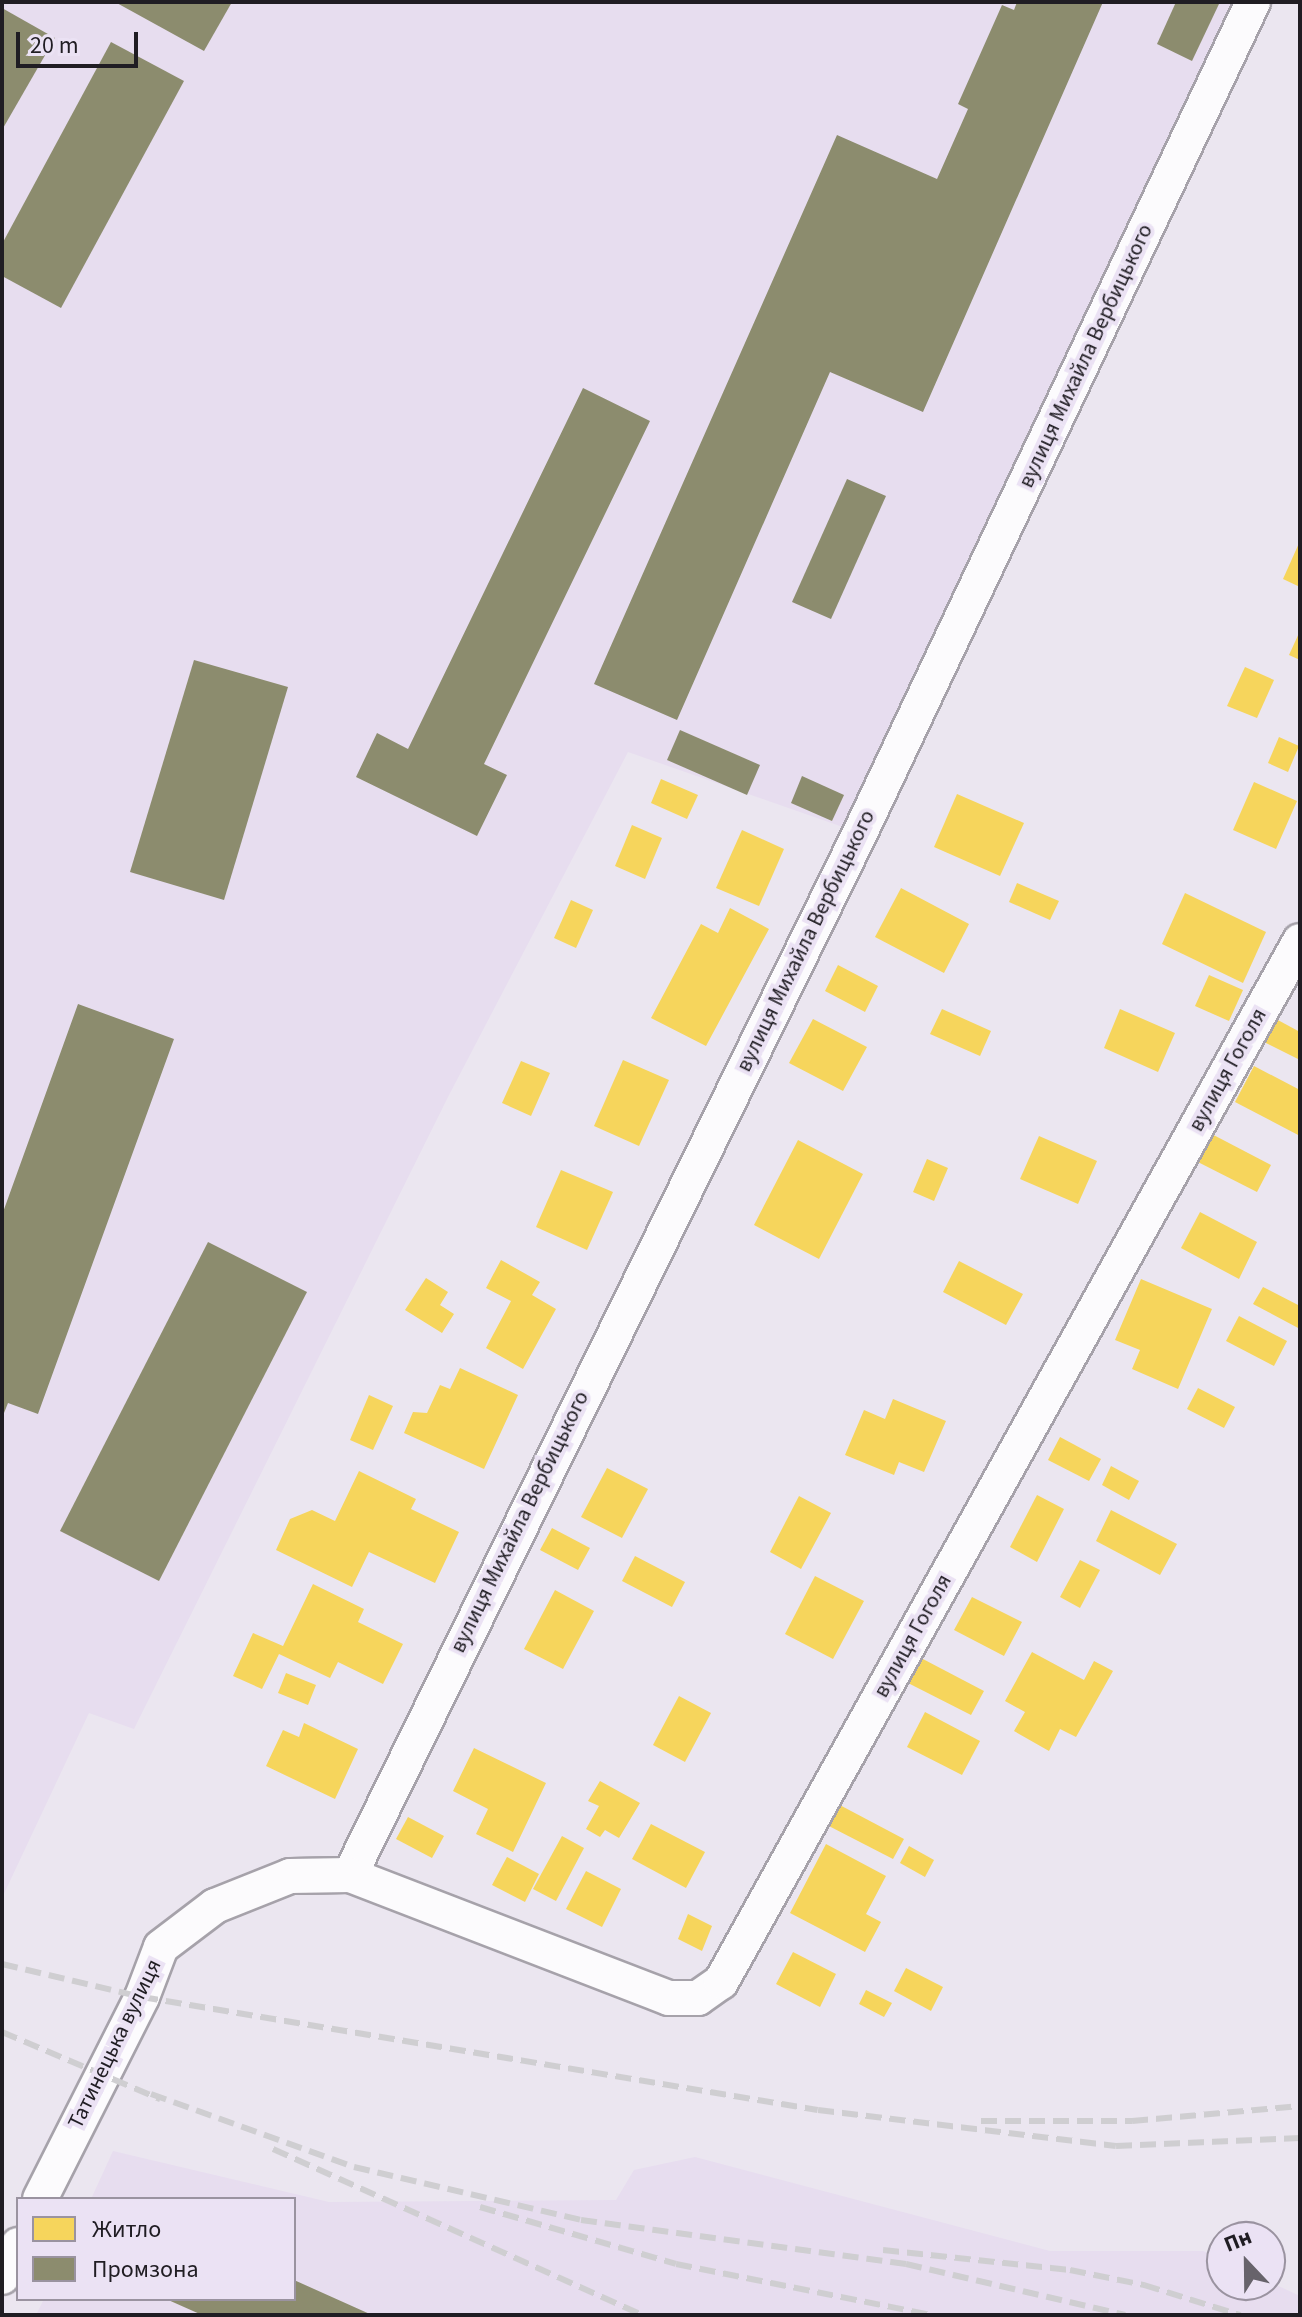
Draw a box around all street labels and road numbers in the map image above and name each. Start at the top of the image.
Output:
street label: вулиця Михайла Вербицького [1013,220,1159,492]
street label: вулиця Михайла Вербицького [731,806,881,1076]
street label: вулиця Гоголя [1183,1004,1273,1136]
street label: вулиця Михайла Вербицького [445,1387,595,1657]
street label: вулиця Гоголя [868,1570,958,1702]
street label: Татинецька вулиця [63,1955,167,2133]

